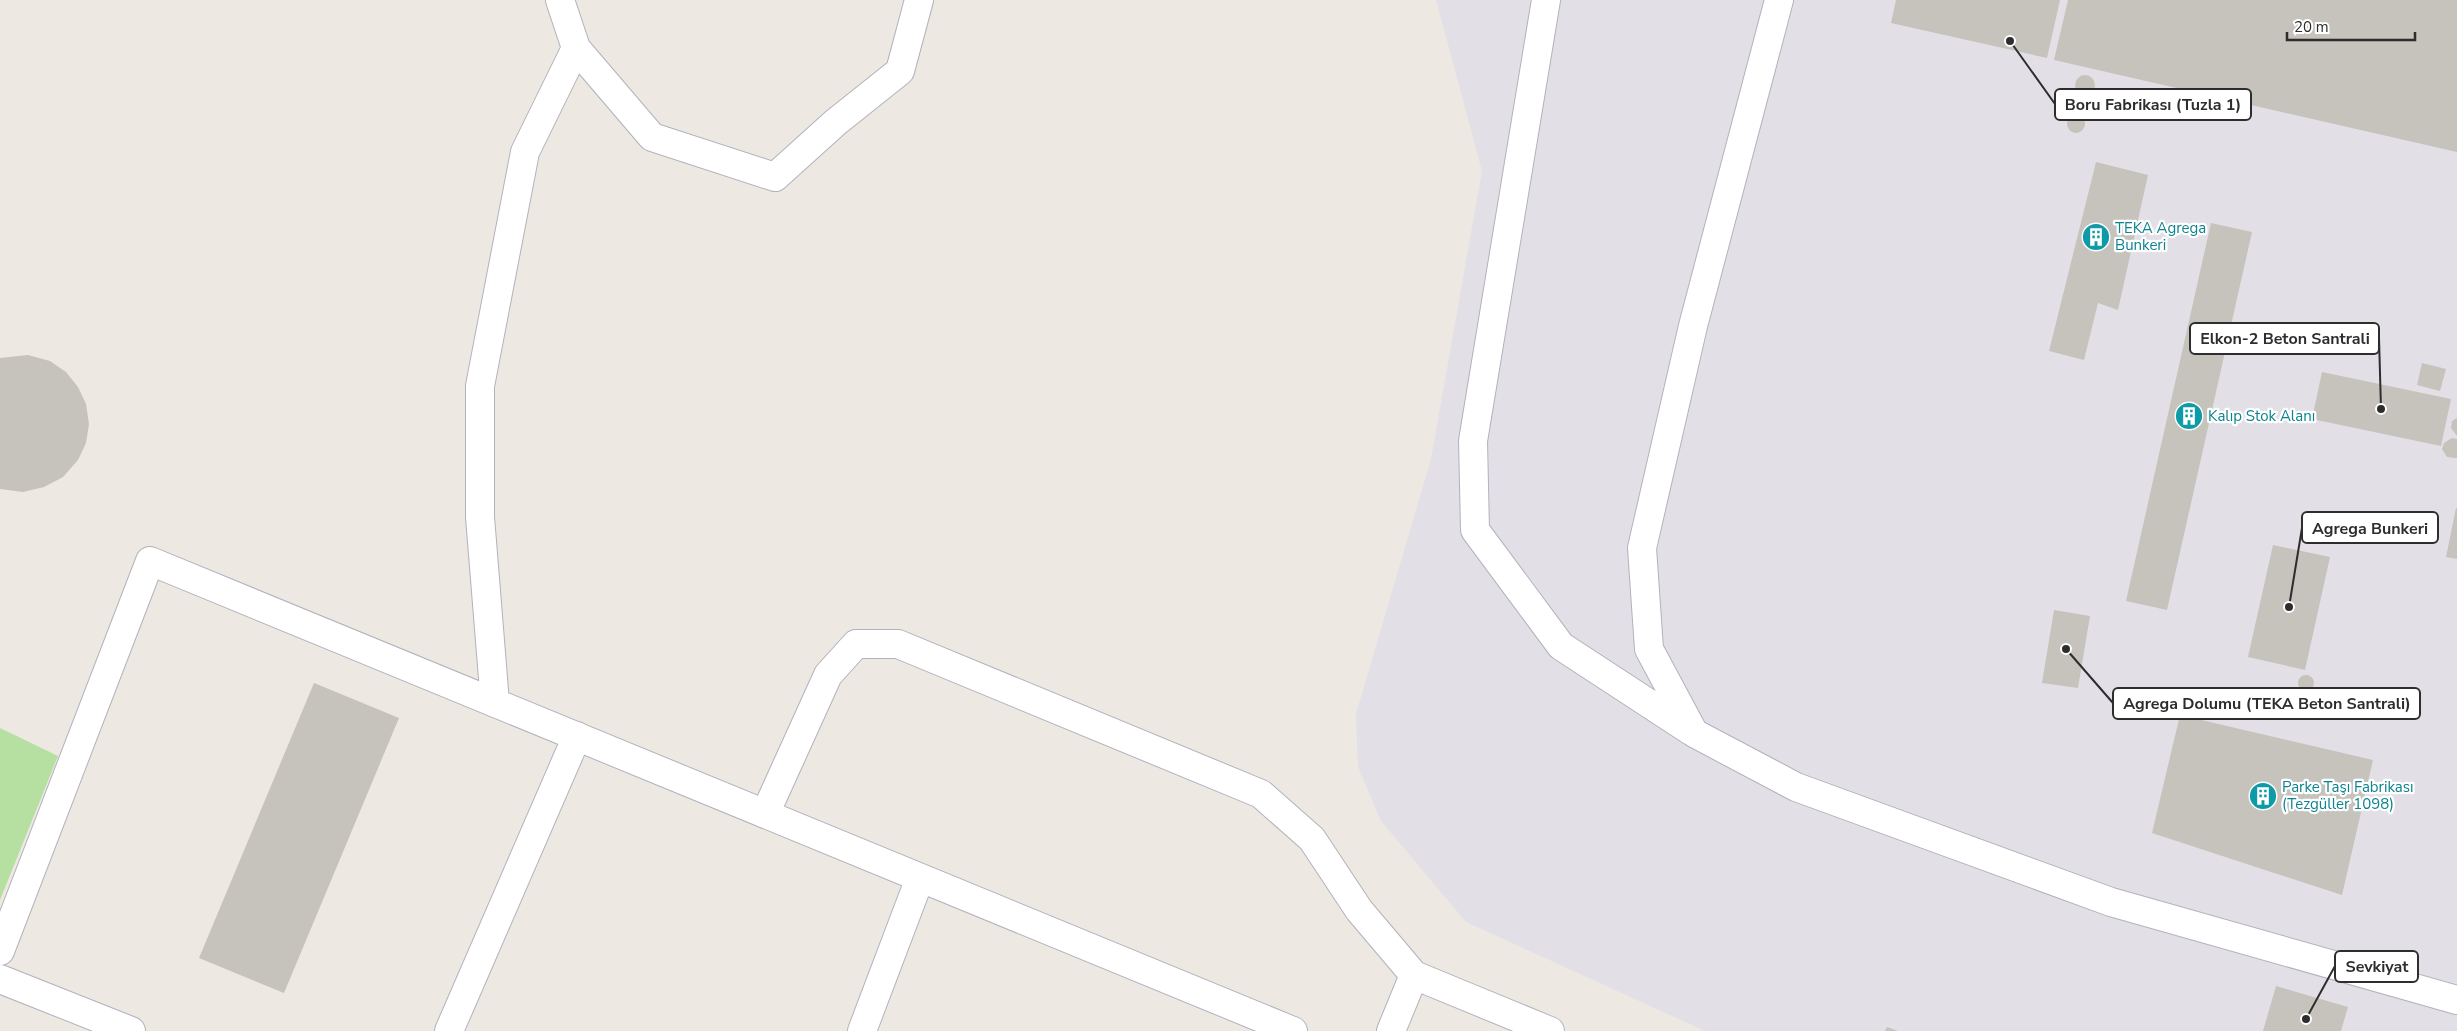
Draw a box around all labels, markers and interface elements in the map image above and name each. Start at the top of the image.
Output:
scale bar [2287,10,2414,42]
text: 20 m [2294,17,2329,37]
callout: Boru Fabrikası (Tuzla 1) [2055,89,2251,120]
text: Boru Fabrikası (Tuzla 1) [2065,94,2241,116]
place label: TEKA Agrega Bunkeri [2115,218,2206,255]
building icon: TEKA Agrega Bunkeri [2081,222,2111,252]
callout: Elkon-2 Beton Santrali [2190,323,2379,354]
text: Elkon-2 Beton Santrali [2200,328,2370,350]
building icon: Kalıp Stok Alanı [2174,401,2204,431]
place label: Kalıp Stok Alanı [2208,406,2315,426]
callout: Agrega Bunkeri [2302,512,2438,543]
text: Agrega Bunkeri [2312,518,2428,540]
callout: Agrega Dolumu (TEKA Beton Santrali) [2113,688,2420,719]
text: Agrega Dolumu (TEKA Beton Santrali) [2123,693,2411,715]
place label: Parke Taşı Fabrikası (Tezgüller 1098) [2282,777,2414,814]
building icon: Parke Taşı Fabrikası (Tezgüller 1098) [2248,781,2278,811]
callout: Sevkiyat [2335,951,2418,982]
text: Sevkiyat [2346,956,2409,978]

